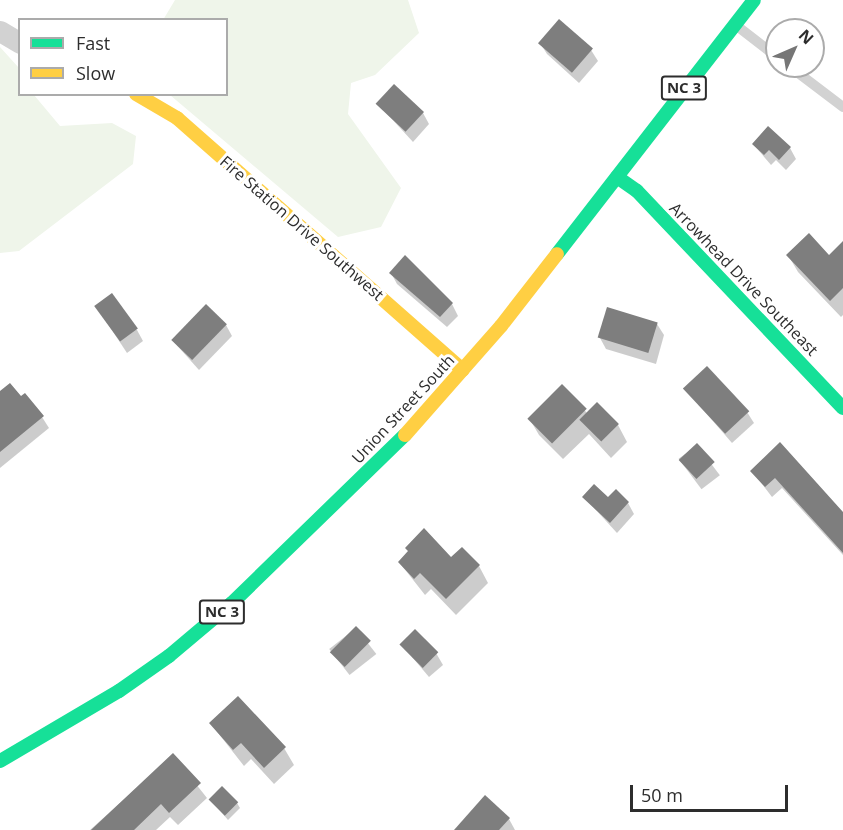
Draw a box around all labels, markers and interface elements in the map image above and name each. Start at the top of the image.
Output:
legend [18,18,228,96]
north arrow [765,18,825,78]
text: N [794,24,819,49]
text: Fast [76,31,110,55]
text: Slow [76,61,115,85]
road number: NC 3 [660,76,708,100]
street label: Fire Station Drive Southwest [216,152,388,304]
street label: Arrowhead Drive Southeast [666,199,822,359]
street label: Union Street South [348,351,458,467]
road number: NC 3 [198,600,246,624]
scale bar [633,773,790,811]
text: 50 m [641,783,683,807]

